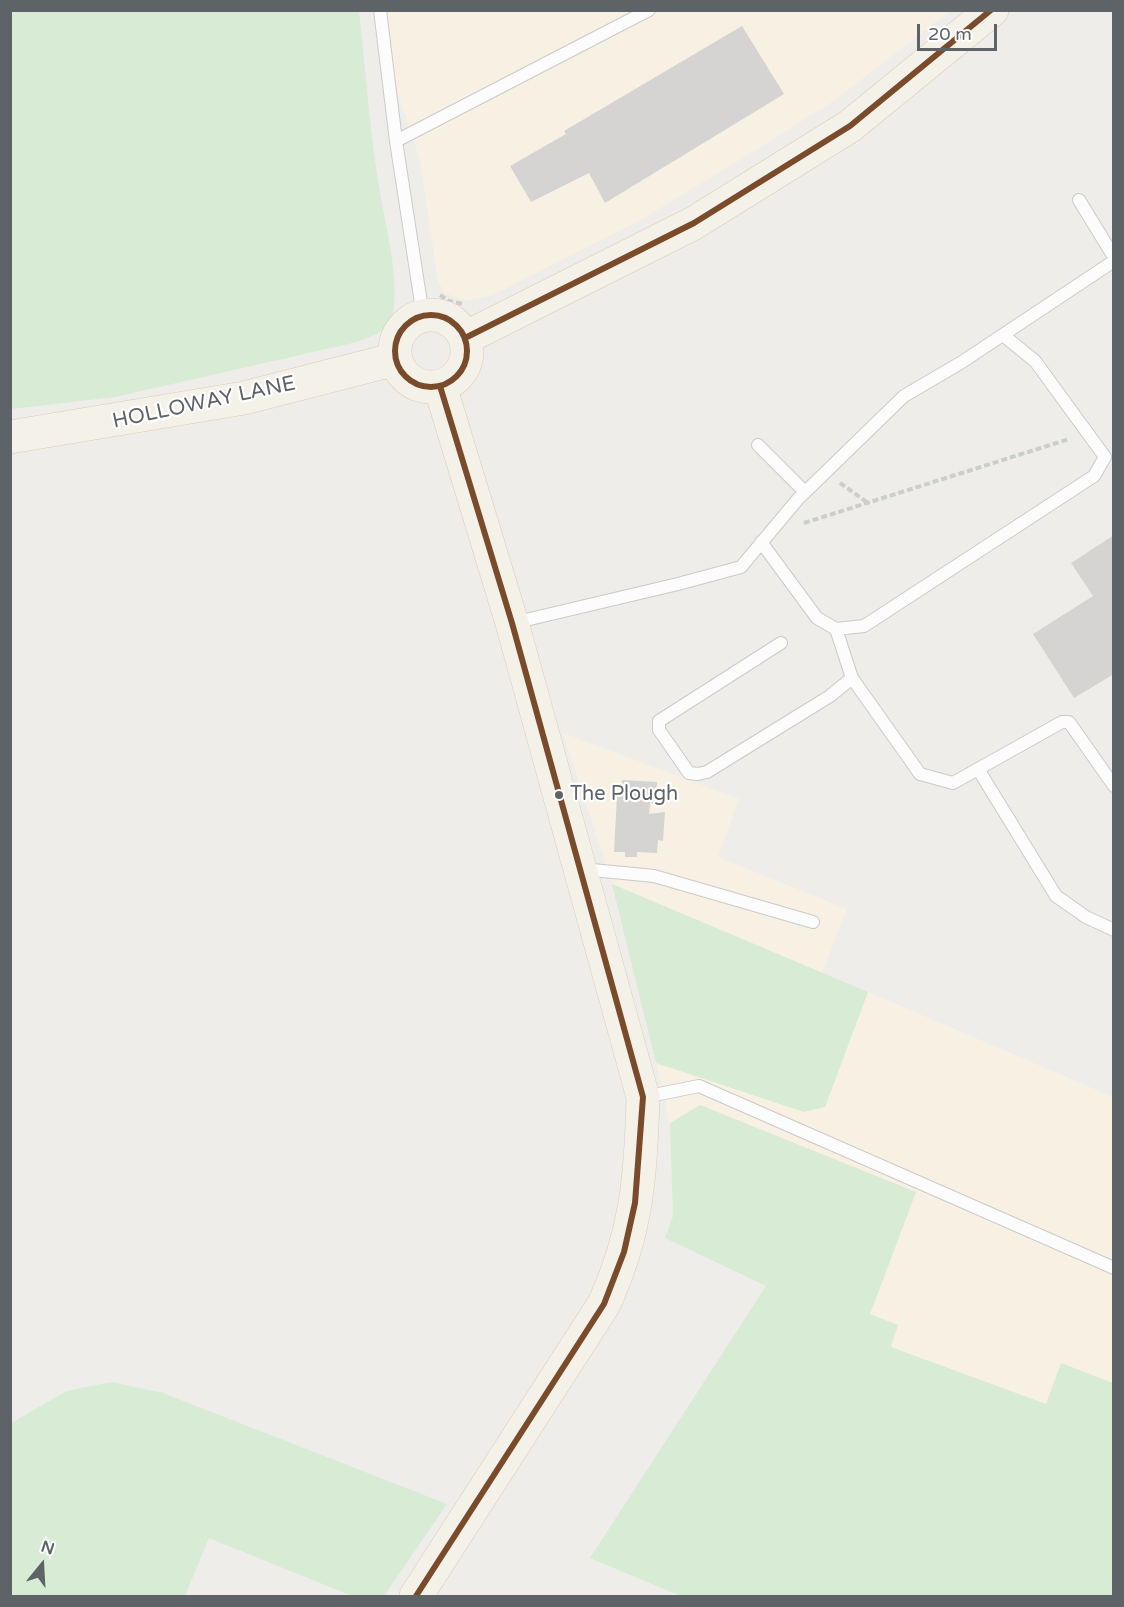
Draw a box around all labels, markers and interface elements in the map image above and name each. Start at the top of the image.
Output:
scale bar [920,12,1000,50]
text: 20 m [928,23,972,45]
street label: HOLLOWAY LANE [110,371,298,435]
place label: The Plough [570,783,678,807]
marker: The Plough [553,789,565,801]
north arrow [12,1535,72,1595]
text: N [38,1536,57,1559]

